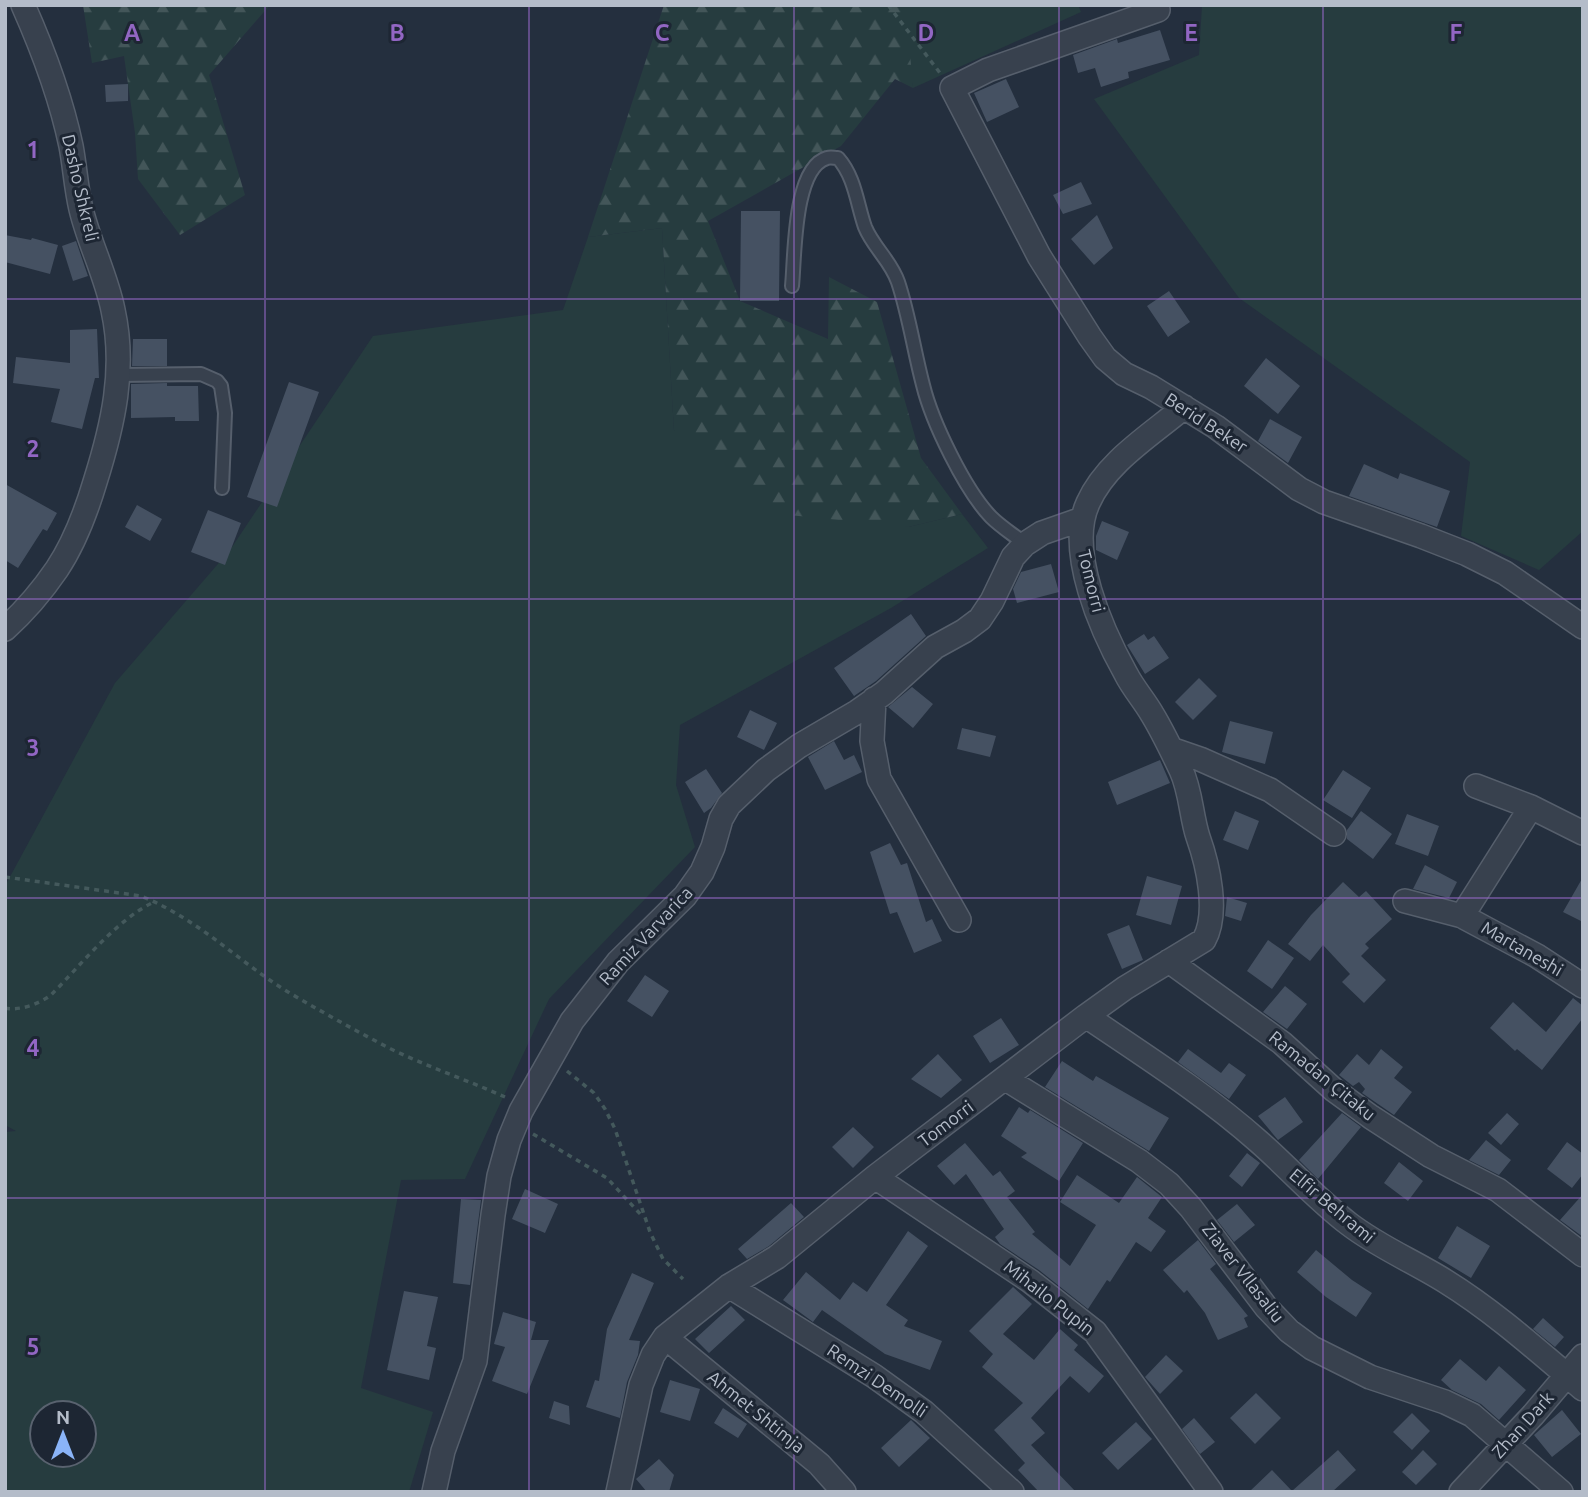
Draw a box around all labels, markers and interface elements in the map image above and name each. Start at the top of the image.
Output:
text: A [124,20,140,45]
text: B [389,20,405,45]
text: C [655,20,670,45]
text: D [918,20,934,45]
text: E [1184,20,1198,45]
text: F [1450,20,1463,45]
street label: Dasho Shkreli [59,132,103,243]
text: 1 [27,137,39,162]
street label: Berid Beker [1162,388,1252,456]
text: 2 [27,436,39,461]
street label: Tomorri [1075,547,1109,614]
text: 3 [27,735,39,760]
street label: Ramiz Varvarica [595,882,696,989]
street label: Martaneshi [1478,917,1567,979]
street label: Ramadan Çitaku [1266,1026,1380,1124]
text: 4 [27,1035,40,1060]
street label: Tomorri [914,1096,977,1150]
street label: Elfir Behrami [1286,1164,1379,1247]
street label: Ziaver Vllasaliu [1199,1219,1289,1326]
street label: Mihailo Pupin [1000,1256,1099,1339]
text: 5 [27,1334,39,1359]
street label: Remzi Demolli [824,1339,931,1421]
street label: Ahmet Shtimja [704,1366,809,1456]
street label: Zhan Dark [1487,1387,1557,1461]
north arrow [28,1399,98,1469]
text: N [56,1406,70,1428]

